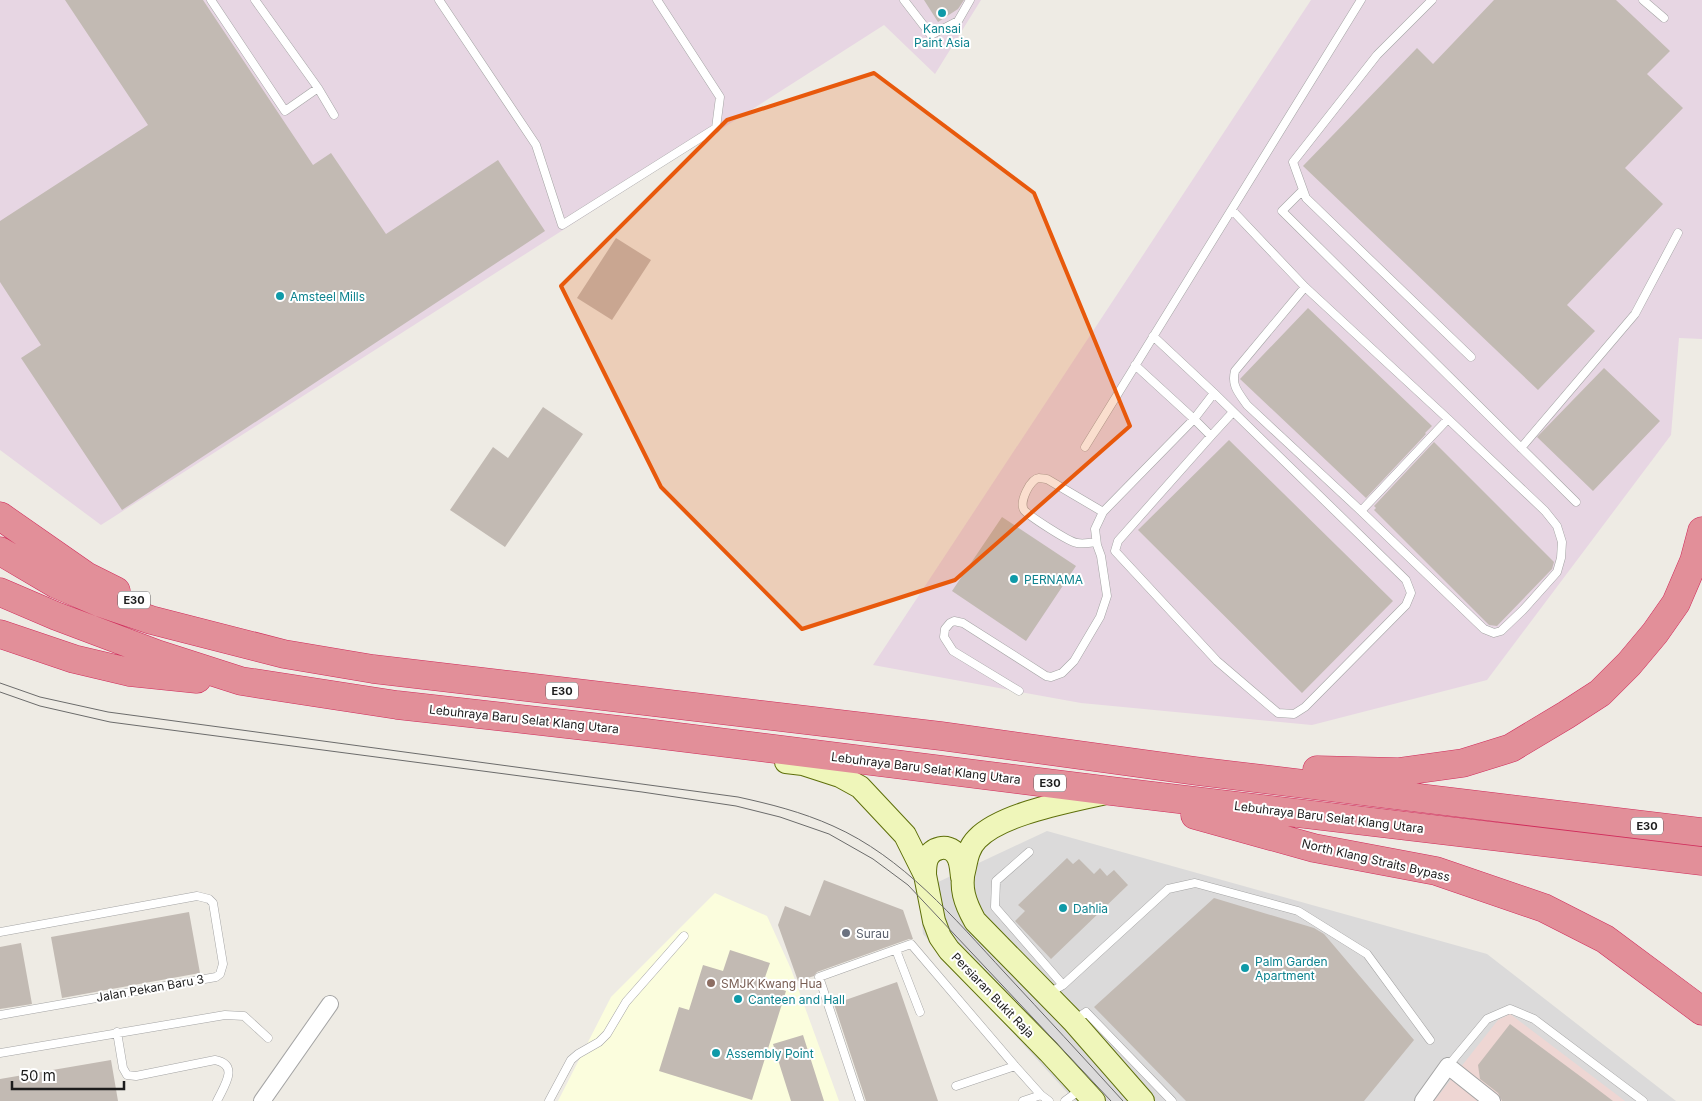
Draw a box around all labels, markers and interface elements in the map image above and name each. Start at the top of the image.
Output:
marker: Kansai Paint Asia [936,7,948,19]
place label: Kansai Paint Asia [914,21,970,50]
place label: Amsteel Mills [290,289,365,304]
marker: Amsteel Mills [274,290,286,302]
place label: PERNAMA [1024,572,1083,587]
marker: PERNAMA [1008,573,1020,585]
road number: E30 [118,592,150,608]
road number: E30 [546,682,578,699]
street label: Lebuhraya Baru Selat Klang Utara [428,702,620,736]
street label: Lebuhraya Baru Selat Klang Utara [830,749,1022,787]
road number: E30 [1034,774,1066,791]
street label: Lebuhraya Baru Selat Klang Utara [1233,798,1425,836]
road number: E30 [1631,818,1663,834]
street label: North Klang Straits Bypass [1300,836,1452,884]
place label: Dahlia [1073,901,1108,916]
marker: Dahlia [1057,902,1069,914]
place label: Surau [856,926,889,941]
marker: Surau [840,927,852,939]
street label: Persiaran Bukit Raja [948,949,1038,1041]
place label: Palm Garden Apartment [1255,954,1328,983]
marker: Palm Garden Apartment [1239,962,1251,974]
street label: Jalan Pekan Baru 3 [95,971,205,1005]
place label: SMJK Kwang Hua [721,976,822,991]
marker: SMJK Kwang Hua [705,977,717,989]
place label: Canteen and Hall [748,992,845,1007]
marker: Canteen and Hall [732,993,744,1005]
place label: Assembly Point [726,1046,814,1061]
marker: Assembly Point [710,1047,722,1059]
scale bar [12,1058,125,1090]
text: 50 m [20,1066,56,1085]

